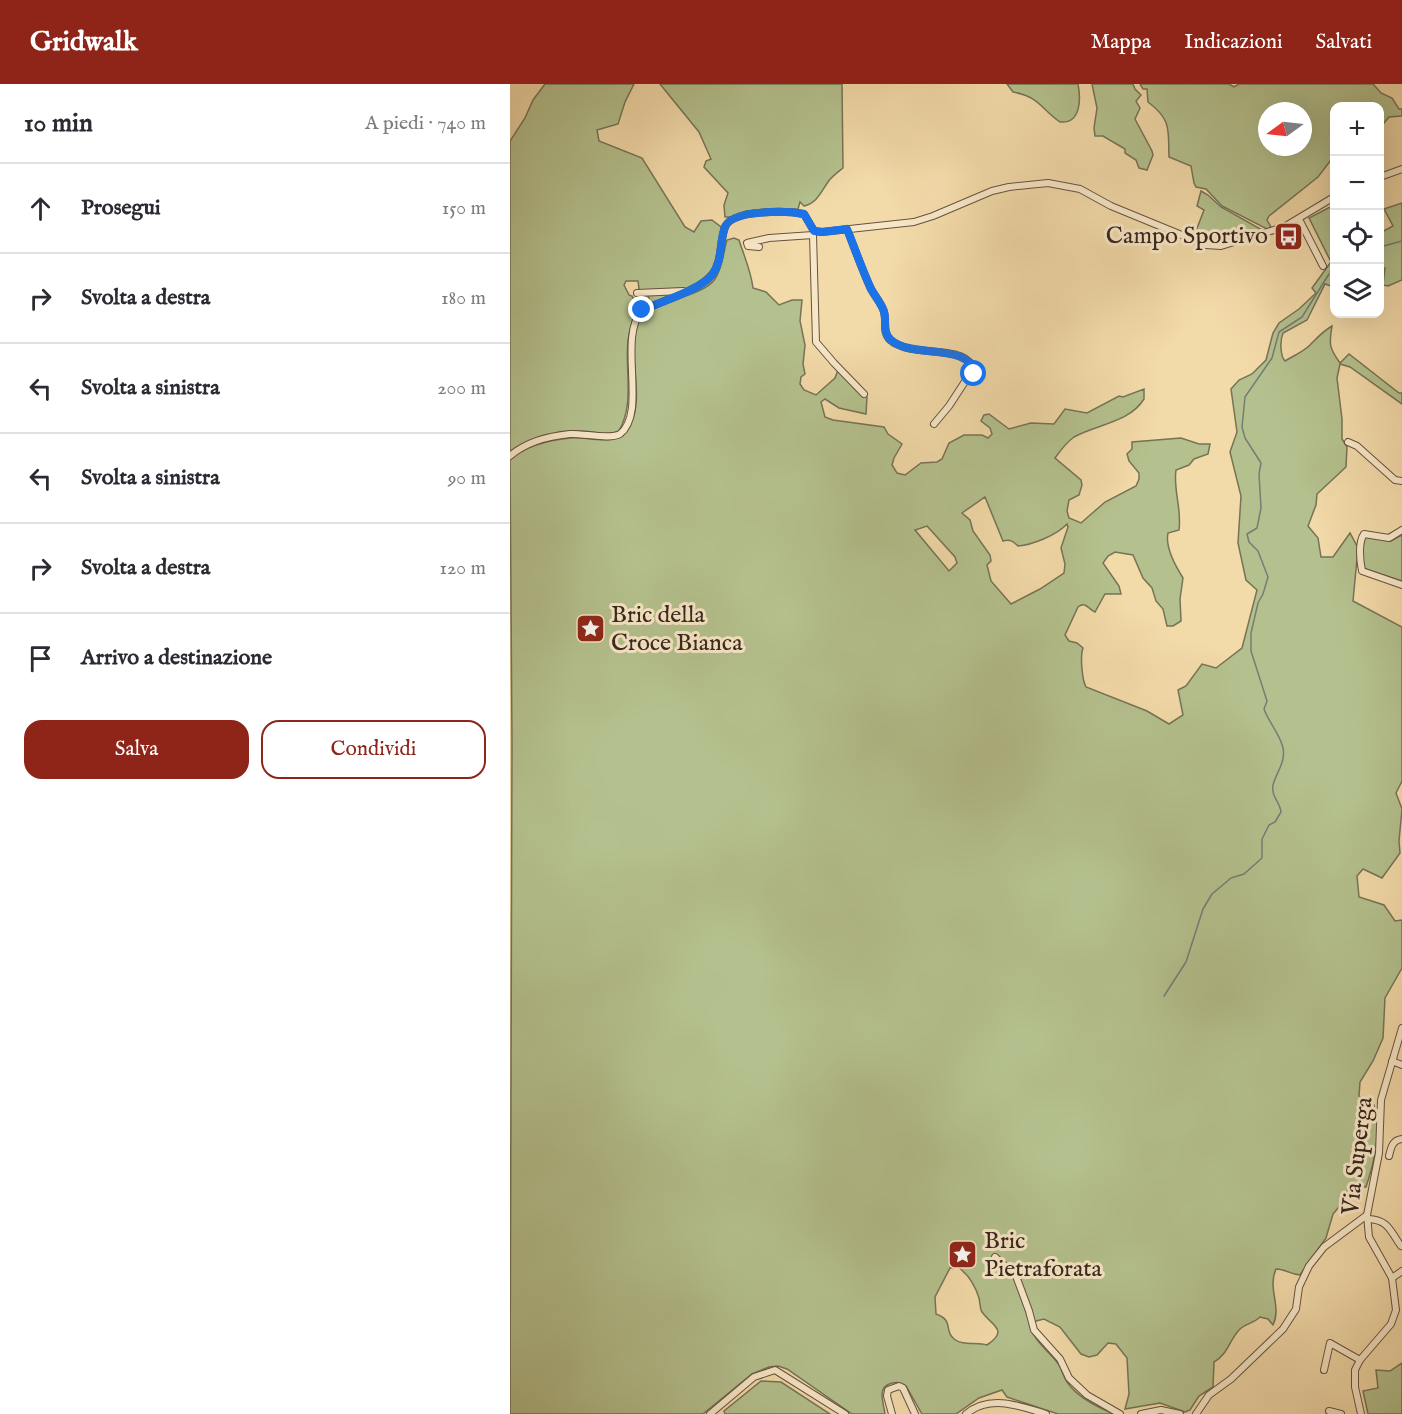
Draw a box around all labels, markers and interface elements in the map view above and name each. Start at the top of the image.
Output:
text: Gridwalk [30,25,138,60]
text: Mappa [1091,29,1151,56]
text: Indicazioni [1184,29,1283,56]
text: Salvati [1316,29,1372,56]
north arrow [1258,102,1312,156]
map controls [1330,102,1384,318]
button: + [1330,102,1384,156]
text: 10 min [24,107,93,140]
text: A piedi · 740 m [365,111,486,136]
button: − [1330,156,1384,210]
icon: ahead [24,192,57,225]
text: Prosegui [81,194,161,222]
text: 150 m [442,196,486,221]
button: locate [1330,210,1384,264]
bus stop icon: Campo Sportivo [1273,220,1305,252]
place label: Campo Sportivo [1106,221,1268,252]
button: layers [1330,264,1384,318]
icon: right [24,282,57,315]
text: Svolta a destra [81,284,210,312]
text: 180 m [441,286,486,311]
route end [628,296,654,322]
route start [960,360,986,386]
icon: left [24,372,57,405]
text: Svolta a sinistra [81,374,220,402]
text: 200 m [437,376,486,401]
icon: left [24,462,57,495]
text: Svolta a sinistra [81,464,220,492]
text: 90 m [448,466,486,491]
icon: right [24,552,57,585]
text: Svolta a destra [81,554,210,582]
text: 120 m [440,556,486,581]
place label: Bric della Croce Bianca [611,600,743,659]
place icon: Bric della Croce Bianca [574,613,606,645]
icon: arrive [24,642,57,675]
text: Arrivo a destinazione [81,644,272,672]
button: Salva [24,720,249,779]
button: Condividi [261,720,486,779]
street label: Via Superga [1335,1095,1381,1218]
place label: Bric Pietraforata [984,1226,1102,1285]
place icon: Bric Pietraforata [947,1239,979,1271]

